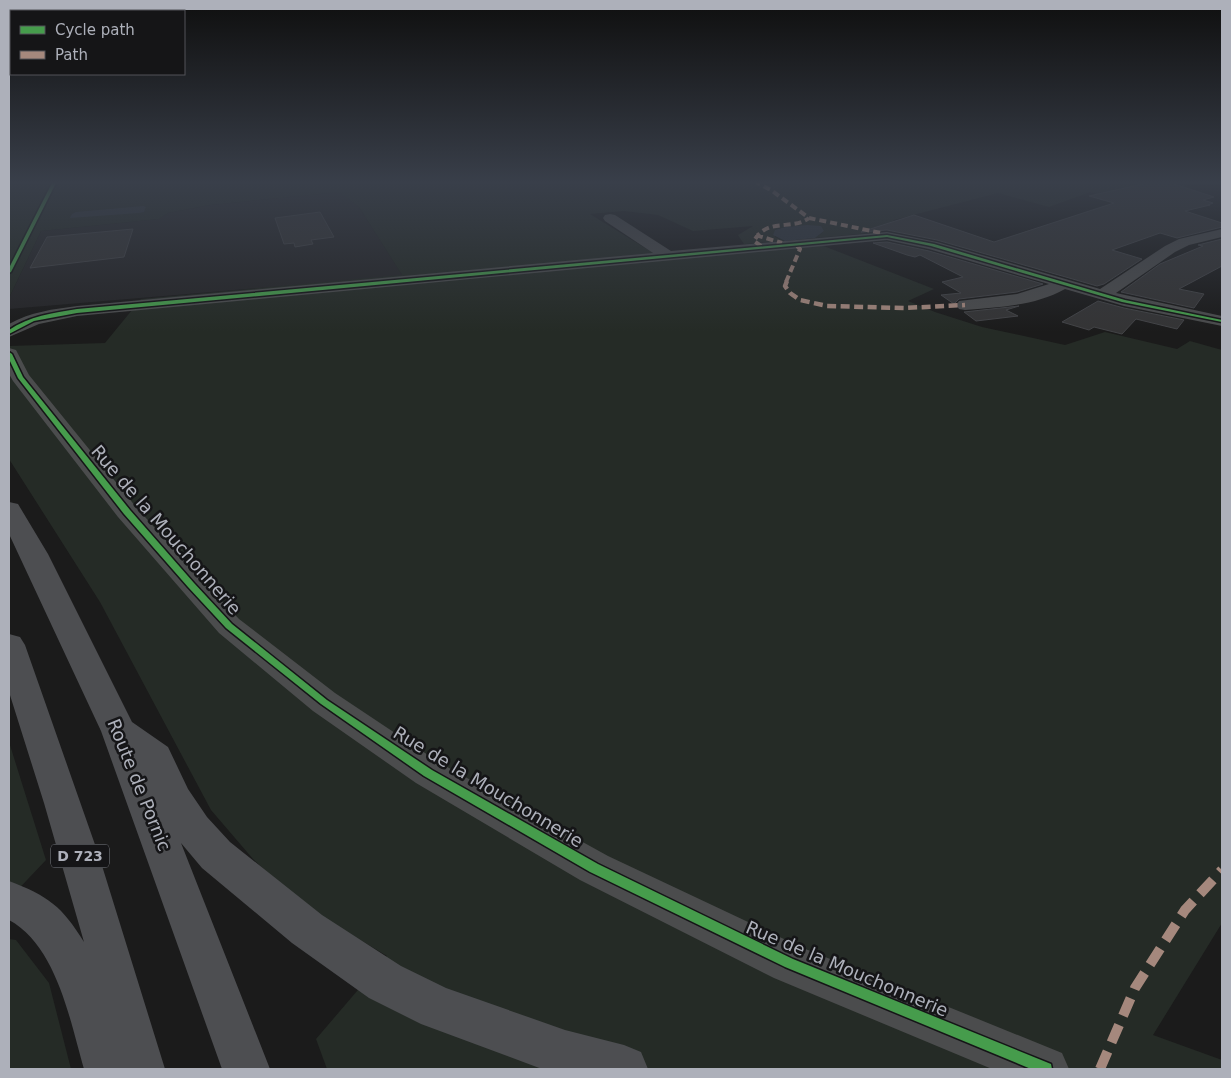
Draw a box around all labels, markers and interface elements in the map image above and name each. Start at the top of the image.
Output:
legend [10,10,185,75]
text: Cycle path [55,21,135,39]
text: Path [55,46,88,64]
street label: Rue de la Mouchonnerie [87,441,246,619]
street label: Route de Pornic [103,716,176,854]
street label: Rue de la Mouchonnerie [390,722,587,852]
road number: D 723 [51,844,109,868]
street label: Rue de la Mouchonnerie [743,916,951,1021]

